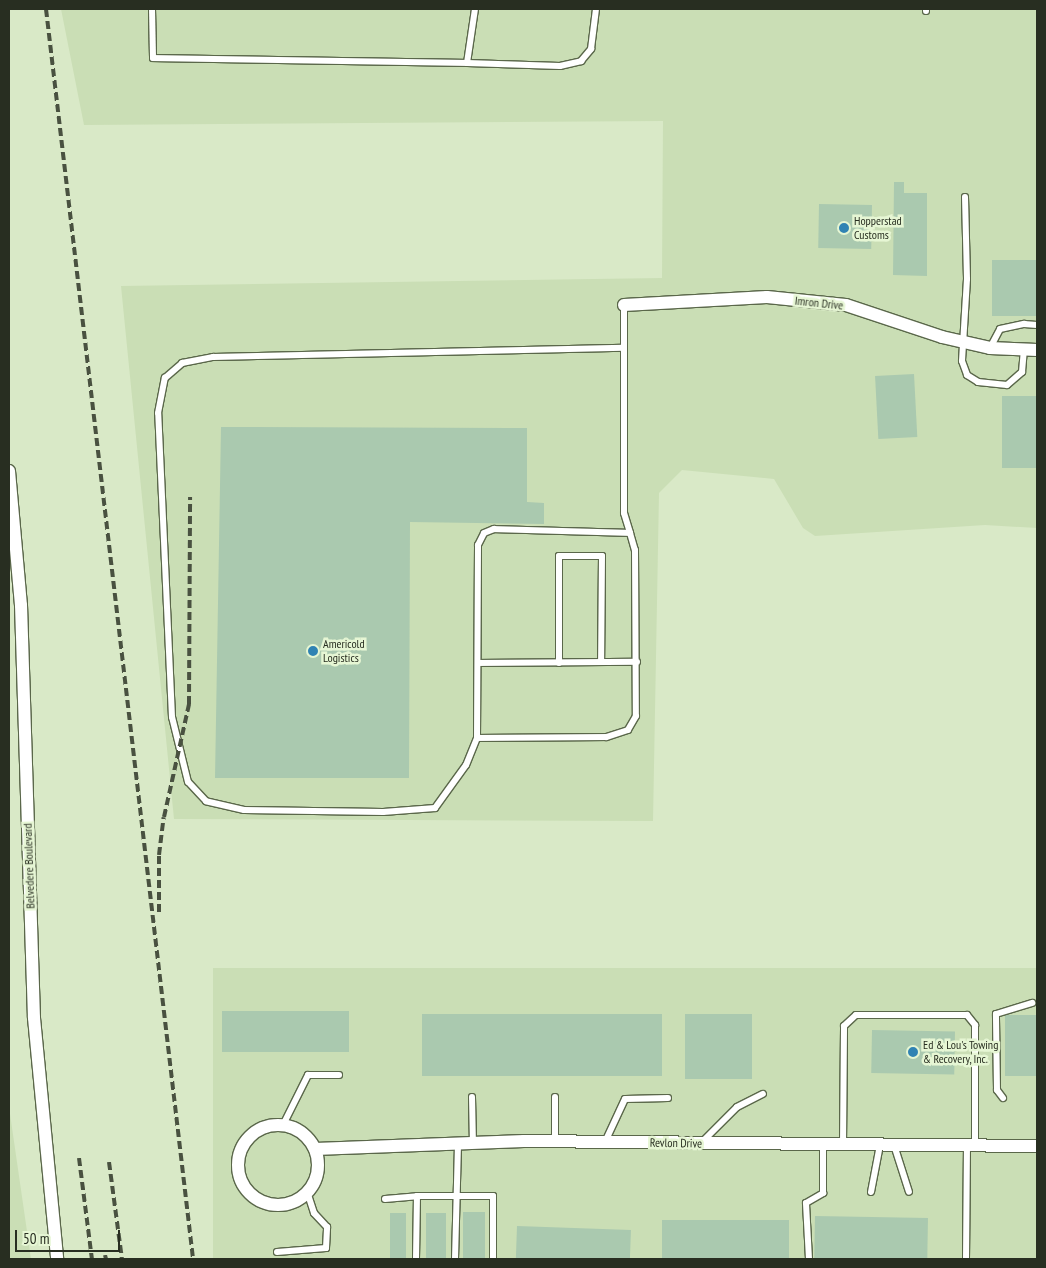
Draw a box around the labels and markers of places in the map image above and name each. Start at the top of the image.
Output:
place label: Hopperstad Customs [854,214,902,242]
marker: Hopperstad Customs [838,222,850,234]
place label: Americold Logistics [323,637,365,665]
marker: Americold Logistics [307,645,319,657]
place label: Ed & Lou's Towing & Recovery, Inc. [923,1038,999,1066]
marker: Ed & Lou's Towing & Recovery, Inc. [907,1046,919,1058]

